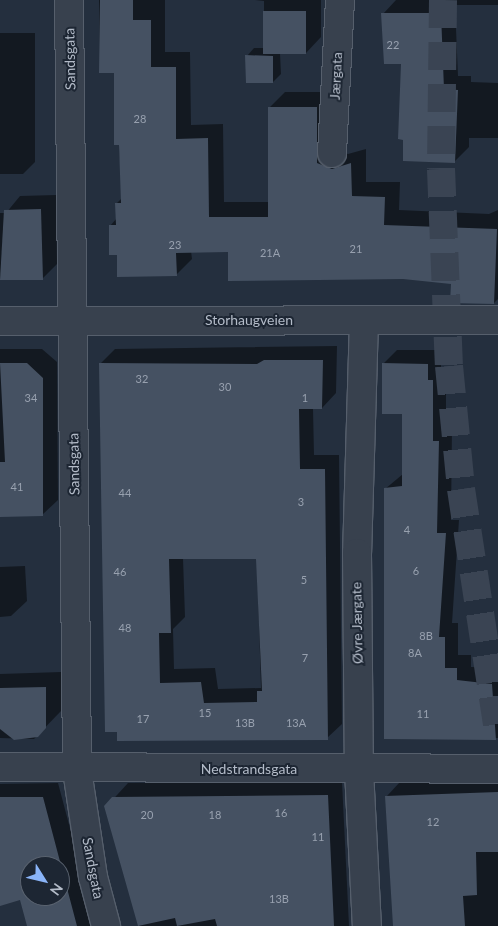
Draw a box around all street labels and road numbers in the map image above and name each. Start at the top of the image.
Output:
street label: Sandsgata [61,28,79,90]
street label: Jærgata [326,52,346,100]
street label: Storhaugveien [205,312,293,328]
street label: Sandsgata [65,433,83,495]
street label: Øvre Jærgate [348,582,366,664]
street label: Nedstrandsgata [201,761,297,777]
street label: Sandsgata [79,836,107,900]

